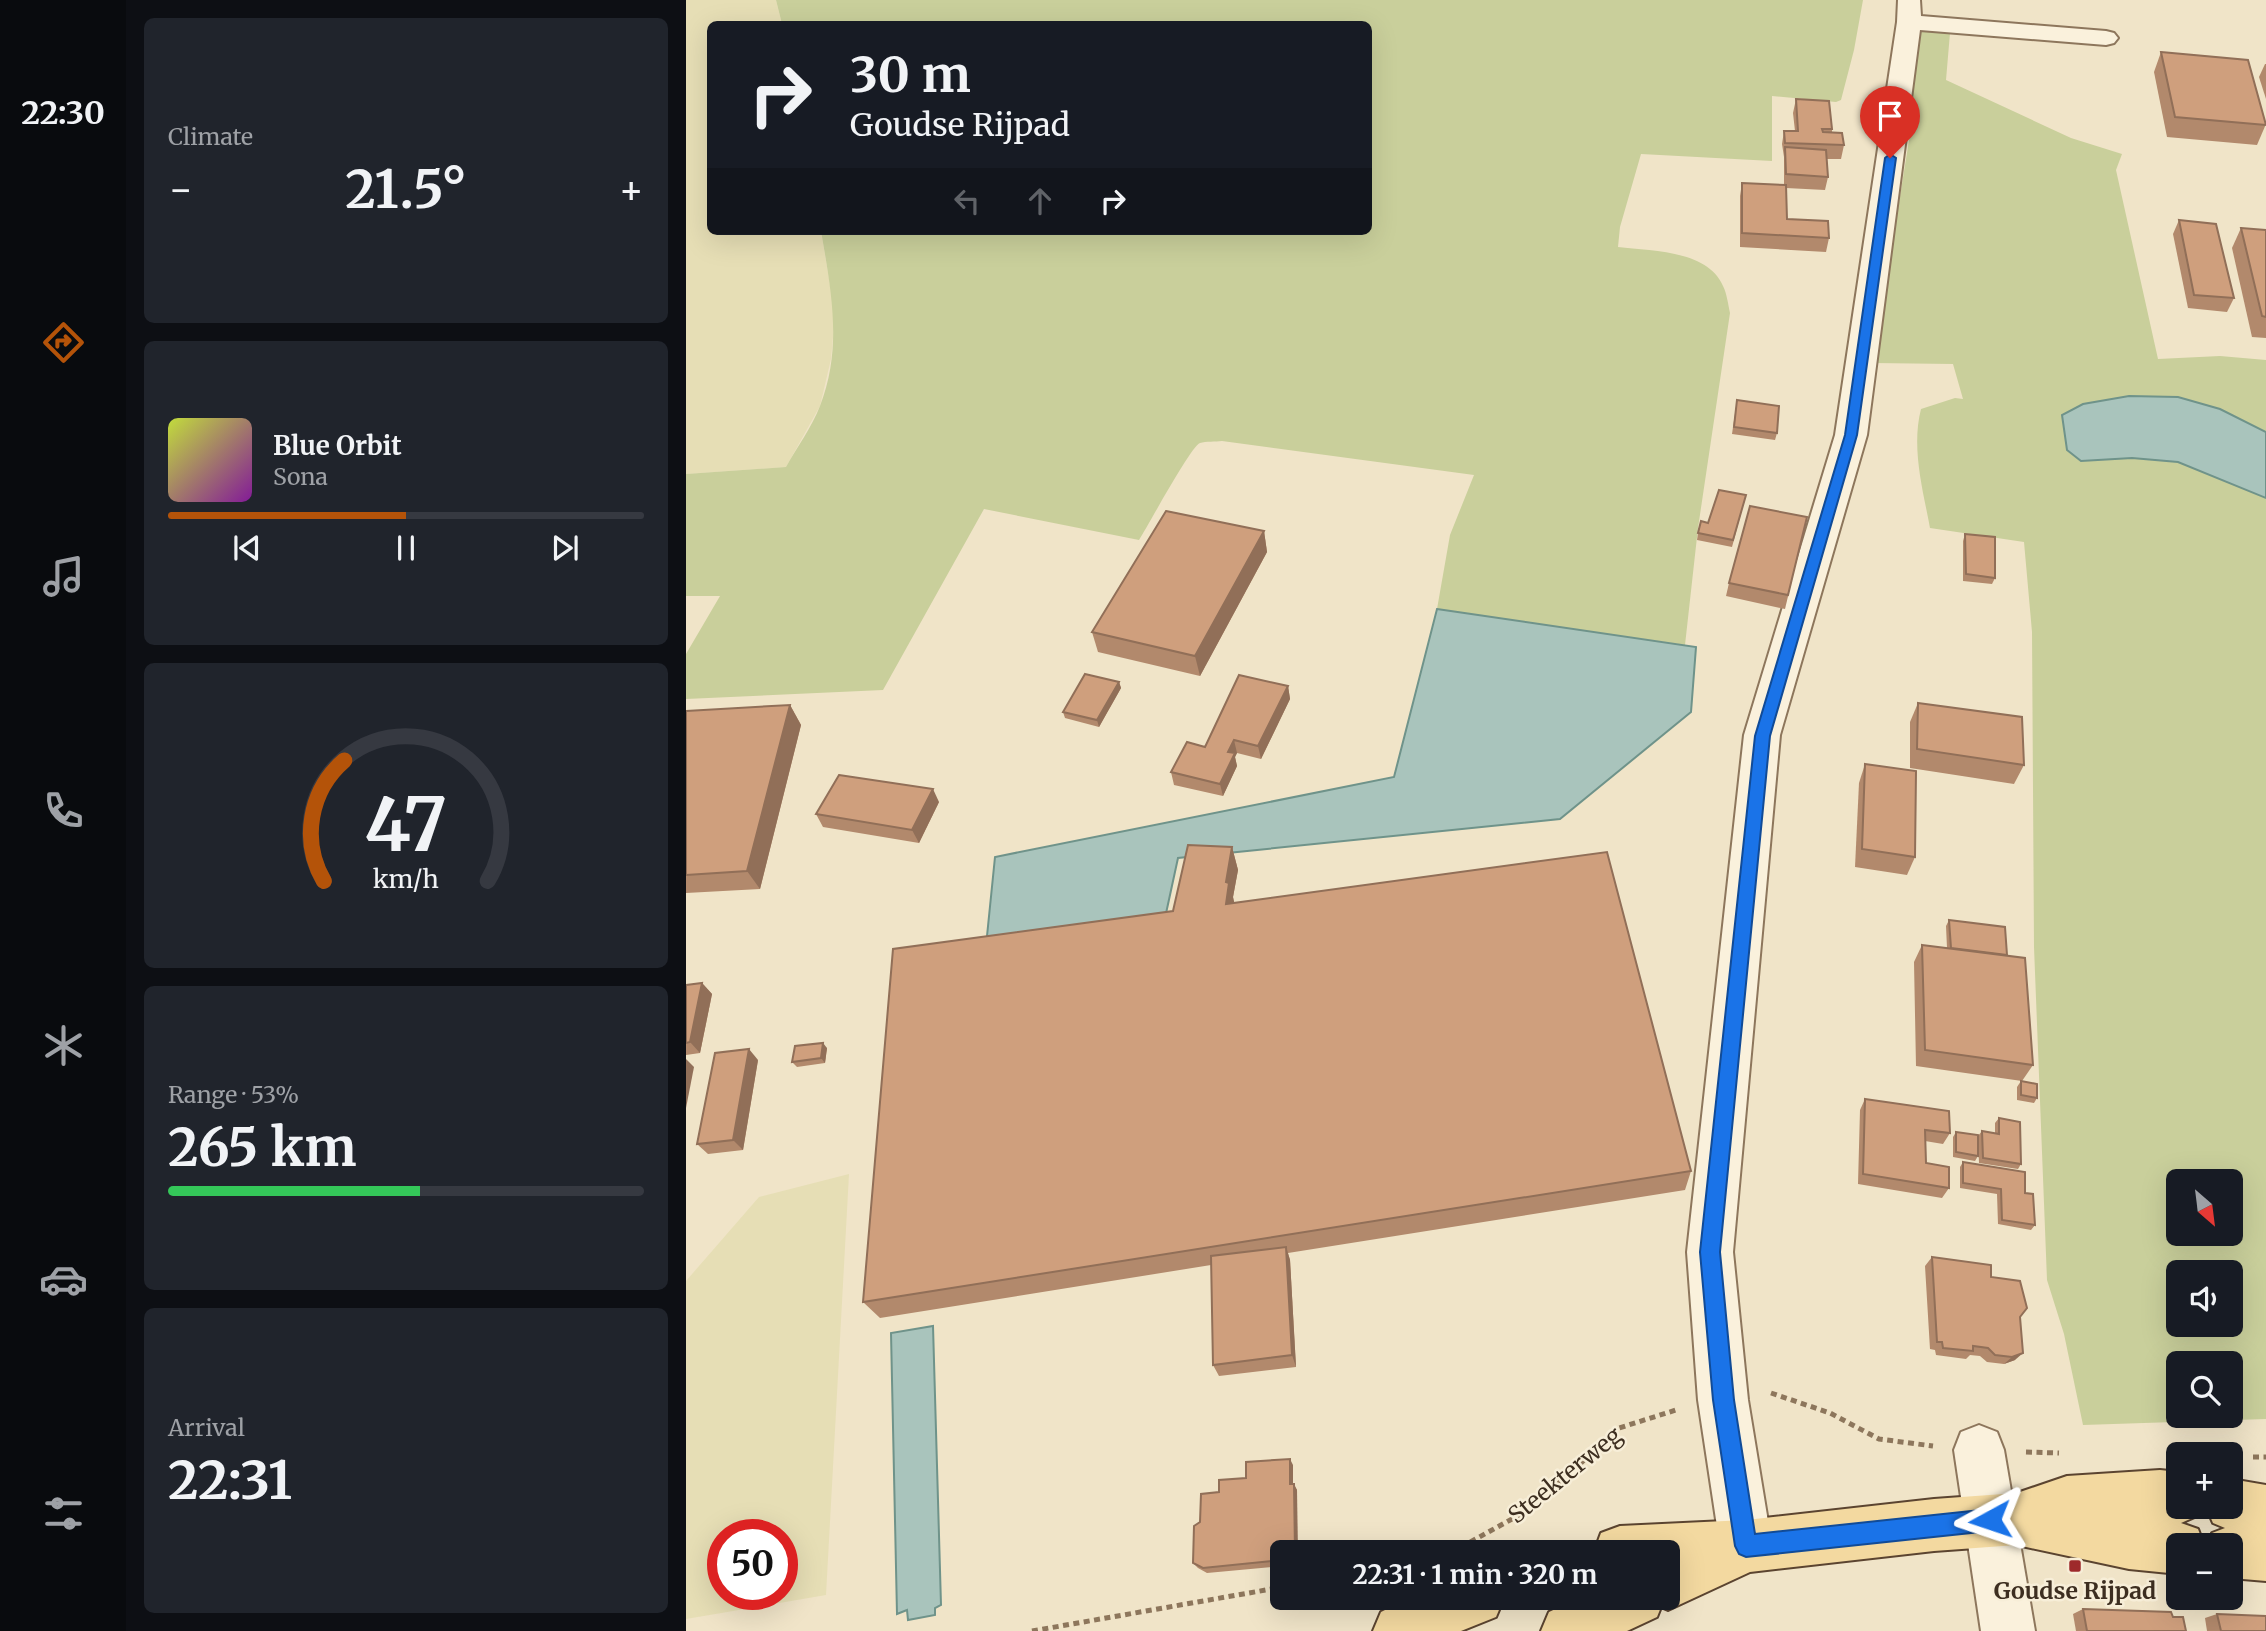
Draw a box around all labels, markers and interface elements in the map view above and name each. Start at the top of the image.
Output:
text: 30 m [850,44,971,105]
icon: right [735,49,826,140]
pin [1860,86,1920,158]
text: 22:30 [21,93,105,133]
icon: arrive [1871,97,1909,135]
text: Goudse Rijpad [850,105,1070,145]
text: Climate [168,122,253,151]
text: 21.5° [345,157,467,222]
text: − [168,166,193,213]
text: + [619,166,644,213]
icon: left [948,182,986,220]
icon: ahead [1021,182,1059,220]
icon: right [1094,182,1132,220]
icon: directions [39,318,88,367]
text: Blue Orbit [273,429,402,462]
text: Sona [273,462,328,491]
icon: previous [228,529,266,567]
icon: pause [387,529,425,567]
icon: next [546,529,584,567]
icon: music [39,552,88,601]
text: 47 [365,780,447,872]
icon: phone [39,786,88,835]
text: km/h [373,863,439,895]
icon: climate [39,1021,88,1070]
text: Range · 53% [168,1080,299,1109]
text: 265 km [168,1115,357,1180]
north arrow [2166,1169,2244,1246]
map controls [2166,1169,2243,1610]
icon: car [39,1255,88,1304]
button: sound [2166,1260,2243,1337]
button: search [2166,1351,2243,1428]
text: Arrival [168,1413,245,1442]
street label: Steekterweg [1502,1420,1627,1529]
button: + [2166,1442,2243,1519]
text: 22:31 [168,1448,292,1513]
position arrow [1953,1483,2027,1557]
icon: filters [39,1489,88,1538]
speed limit sign: 50 [707,1519,798,1610]
button: − [2166,1533,2243,1610]
text: 22:31 · 1 min · 320 m [1353,1558,1597,1591]
marker: Goudse Rijpad [2067,1558,2083,1574]
place label: Goudse Rijpad [1994,1576,2156,1605]

